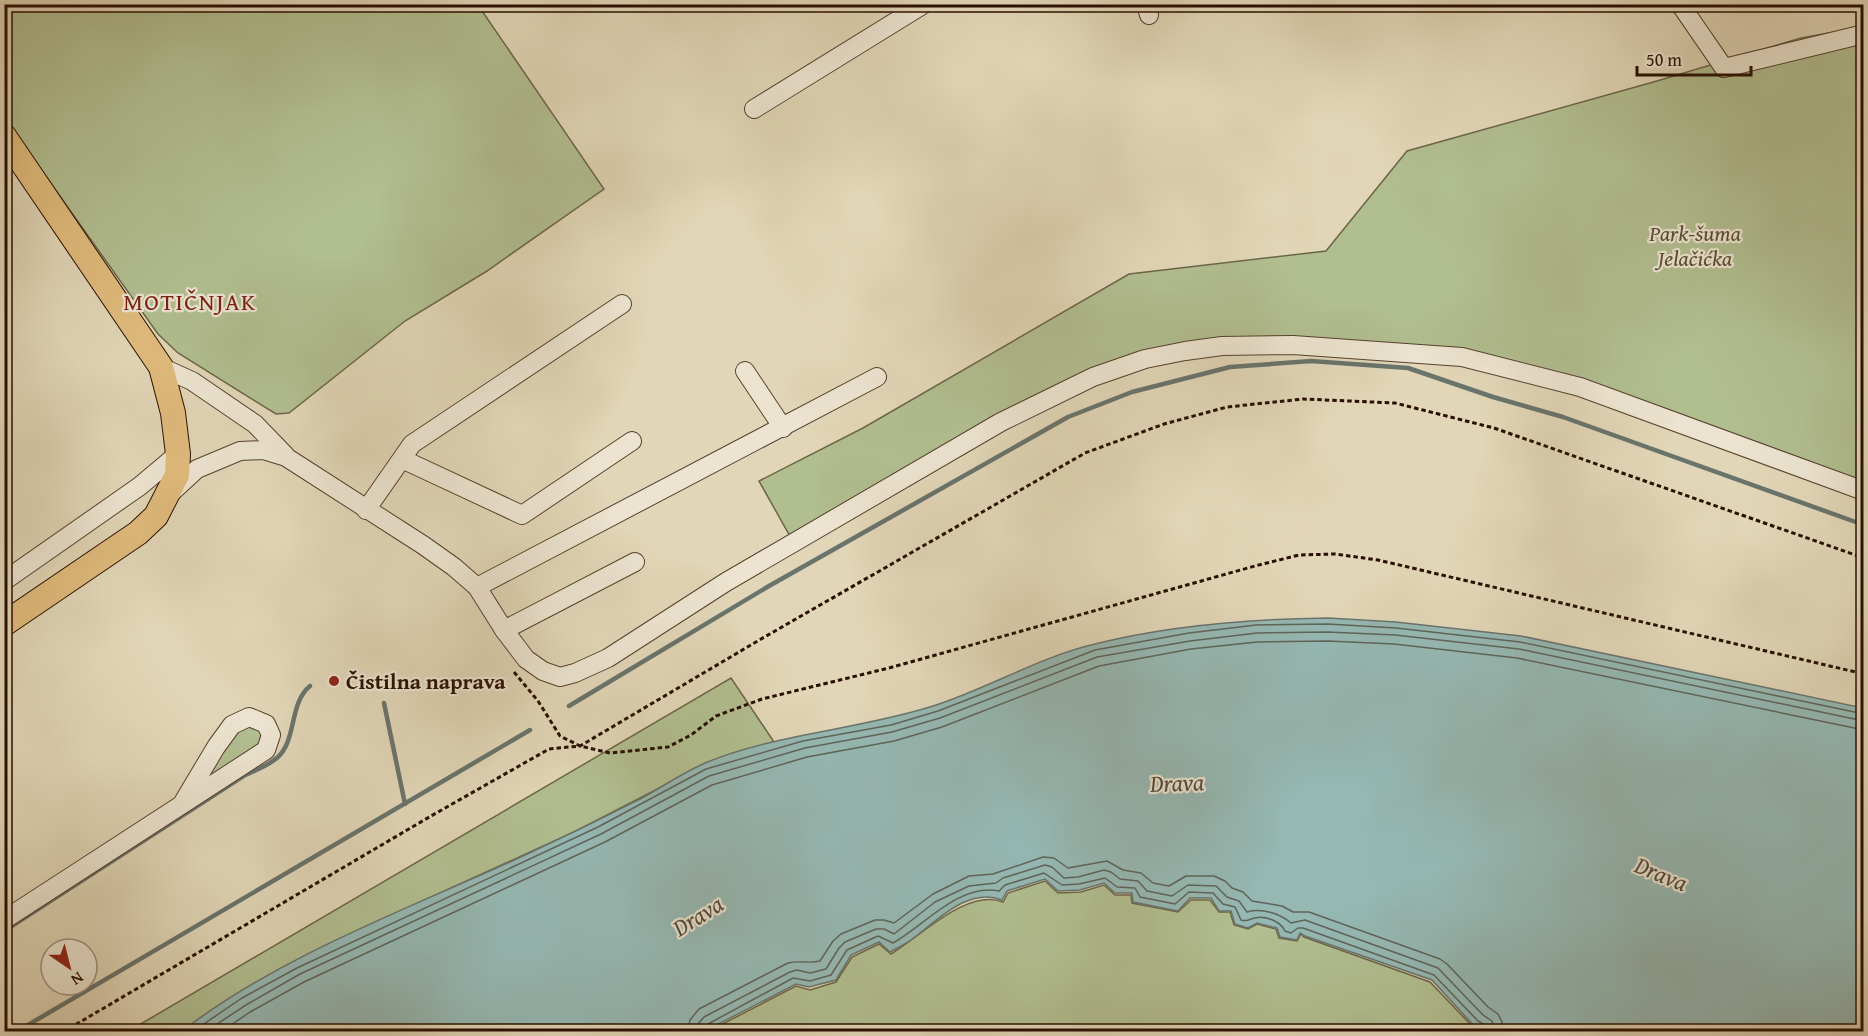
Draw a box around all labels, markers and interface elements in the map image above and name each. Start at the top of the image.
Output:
scale bar [1637,39,1751,77]
text: 50 m [1646,46,1682,73]
park label: Park-šuma Jelačićka [1648,217,1741,274]
district label: MOTIČNJAK [123,284,257,319]
place label: Čistilna naprava [346,665,506,697]
marker: Čistilna naprava [327,674,341,688]
water label: Drava [1148,764,1205,801]
water label: Drava [1629,847,1693,900]
water label: Drava [665,886,730,945]
north arrow [39,937,99,997]
text: N [66,966,89,992]

